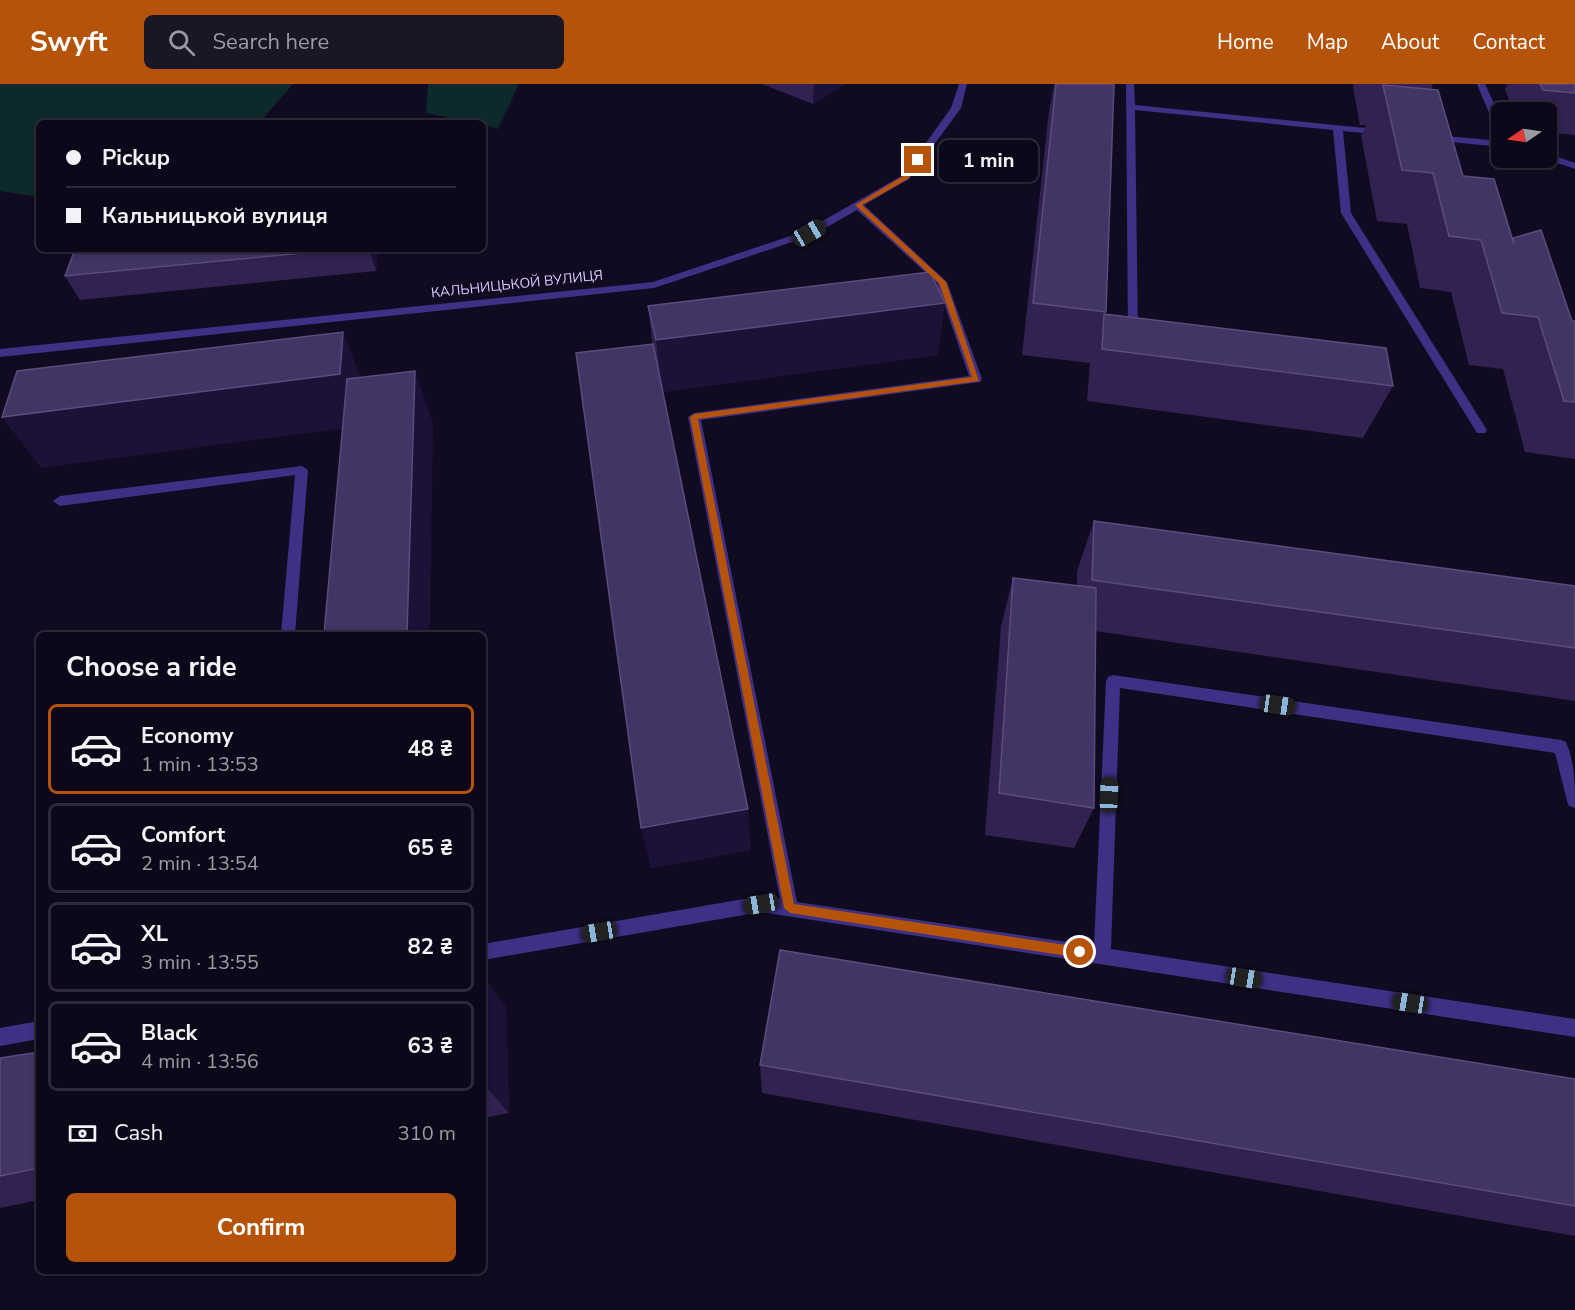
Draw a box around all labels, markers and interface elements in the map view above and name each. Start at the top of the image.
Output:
search box [144,15,564,69]
text: Swyft [30,23,108,61]
icon: search [165,26,198,59]
text: Search here [213,27,329,57]
text: Home [1217,28,1274,56]
text: Map [1307,28,1348,56]
text: About [1381,28,1439,56]
text: Contact [1472,28,1545,56]
north arrow [1491,102,1557,168]
map controls [1491,102,1557,168]
callout: 1 min [939,139,1038,181]
text: Pickup [102,143,170,173]
route end [904,146,931,173]
text: 1 min [963,147,1014,174]
text: Кальницькой вулиця [102,201,328,231]
car [789,216,829,250]
street label: КАЛЬНИЦЬКОЙ ВУЛИЦЯ [430,266,604,302]
text: Choose a ride [66,649,237,686]
car [1259,694,1297,716]
text: Economy [141,721,233,751]
icon: car [69,722,123,776]
text: 48 ₴ [407,734,453,764]
text: 1 min · 13:53 [141,751,259,778]
car [1099,777,1119,813]
text: Comfort [141,820,225,850]
icon: car [69,821,123,875]
text: 65 ₴ [407,833,453,863]
text: 2 min · 13:54 [141,850,259,877]
car [742,892,780,916]
text: XL [141,919,168,949]
icon: car [69,920,123,974]
car [580,920,618,944]
text: 82 ₴ [407,932,453,962]
route start [1066,938,1093,965]
text: 3 min · 13:55 [141,949,259,976]
car [1225,966,1263,990]
car [1391,991,1429,1015]
text: Black [141,1018,197,1048]
icon: car [69,1019,123,1073]
text: 63 ₴ [407,1031,453,1061]
text: 4 min · 13:56 [141,1048,259,1075]
icon: cash [66,1117,99,1150]
text: Cash [114,1118,163,1148]
text: 310 m [398,1120,456,1147]
button: Confirm [66,1193,456,1262]

